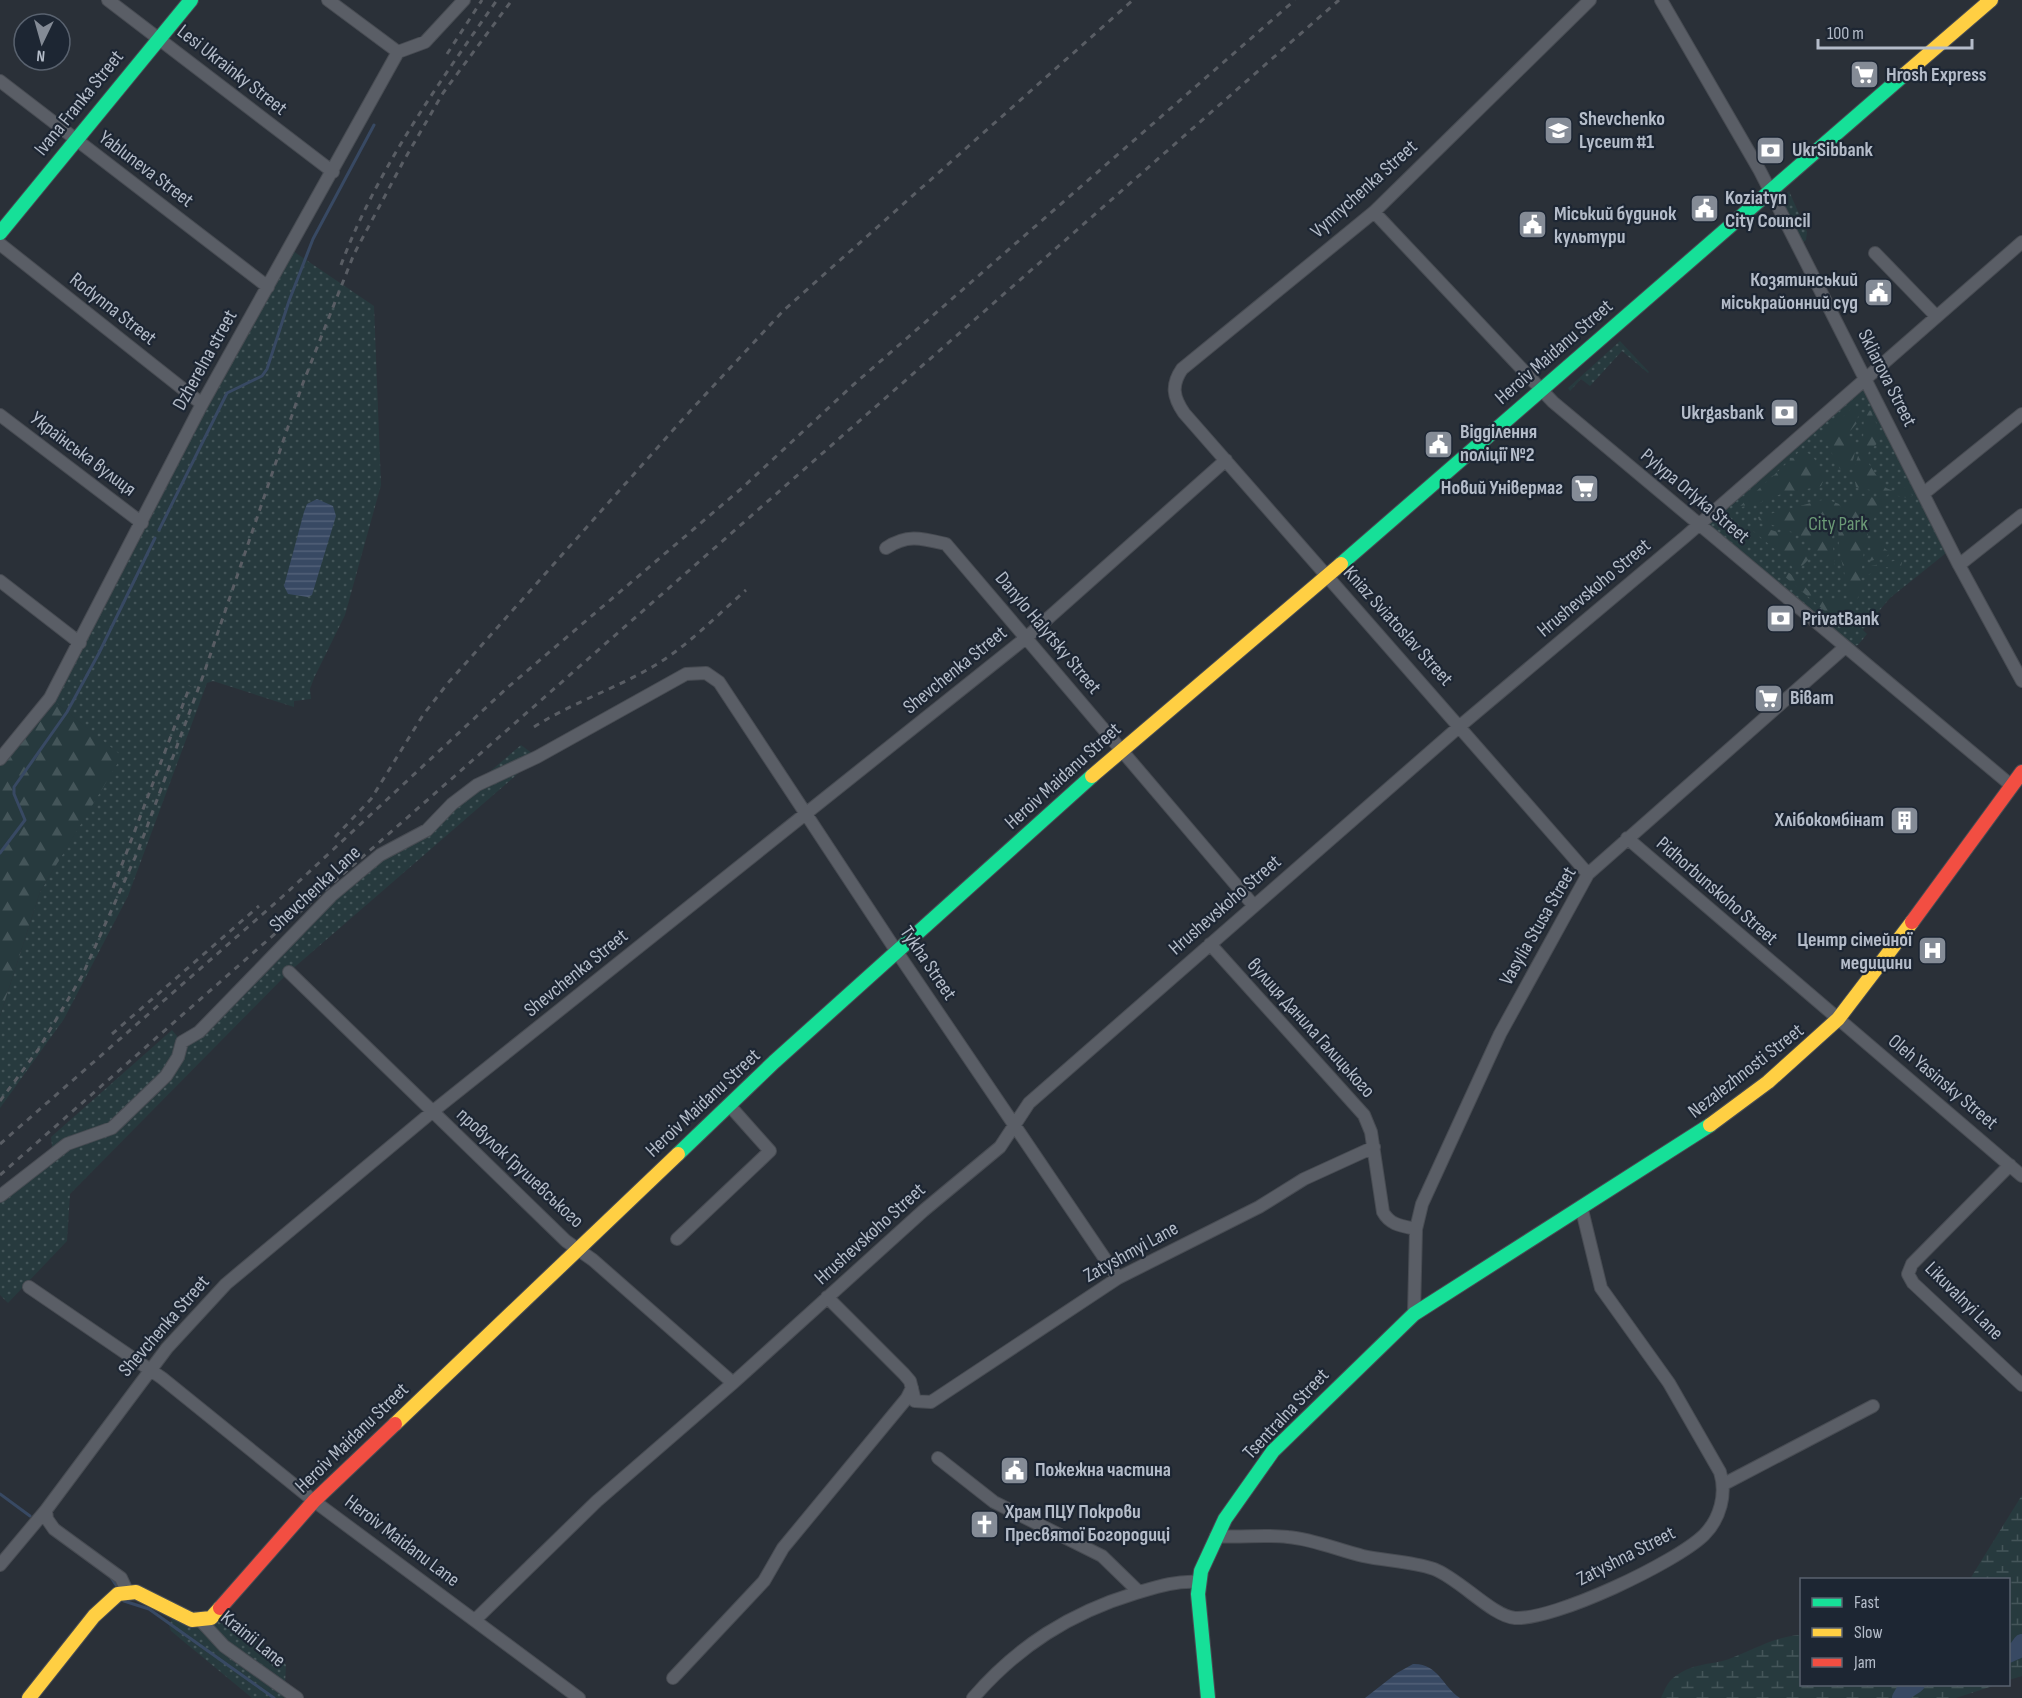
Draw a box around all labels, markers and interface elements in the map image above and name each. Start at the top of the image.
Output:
north arrow [12,12,72,72]
scale bar [1818,12,1972,50]
street label: Lesi Ukrainky Street [172,20,292,120]
text: 100 m [1827,23,1864,44]
street label: Ivana Franka Street [29,45,129,161]
text: N [36,46,46,65]
supermarket icon: Hrosh Express [1849,59,1881,91]
place label: Hrosh Express [1886,63,1987,87]
place label: Shevchenko Lyceum #1 [1579,107,1665,154]
school or university icon: Shevchenko Lyceum #1 [1542,115,1574,147]
street label: Yabluneva Street [94,126,198,212]
bank icon: UkrSibbank [1755,134,1787,166]
street label: Vynnychenka Street [1306,135,1422,243]
place label: UkrSibbank [1792,138,1874,162]
place label: Koziatyn City Council [1725,186,1811,233]
public building icon: Koziatyn City Council [1688,193,1720,225]
place label: Міський будинок культури [1554,202,1677,249]
public building icon: Міський будинок культури [1517,209,1549,241]
street label: Rodynna Street [65,268,161,350]
place label: Козятинський міськрайонний суд [1721,268,1858,315]
public building icon: Козятинський міськрайонний суд [1863,276,1895,308]
street label: Heroiv Maidanu Street [1490,294,1618,410]
street label: Dzherelna street [168,306,242,414]
street label: Skliarova Street [1852,325,1922,431]
bank icon: Ukrgasbank [1769,397,1801,429]
place label: Ukrgasbank [1681,401,1765,425]
street label: Українська вулиця [26,407,140,501]
place label: Відділення поліції №2 [1460,420,1537,467]
public building icon: Відділення поліції №2 [1423,428,1455,460]
street label: Pylypa Orlyka Street [1636,443,1754,549]
supermarket icon: Новий Універмаг [1568,472,1600,504]
place label: Новий Універмаг [1441,476,1563,500]
park label: City Park [1808,512,1868,536]
street label: Hrushevskoho Street [1532,534,1656,642]
street label: Kniaz Sviatoslav Street [1338,561,1458,691]
street label: Danylo Halytsky Street [990,567,1106,699]
bank icon: PrivatBank [1765,603,1797,635]
place label: PrivatBank [1802,607,1880,631]
street label: Shevchenka Street [898,621,1012,719]
supermarket icon: Віват [1753,682,1785,714]
place label: Віват [1790,686,1834,710]
street label: Heroiv Maidanu Street [1000,717,1126,835]
building icon: Хлібокомбінат [1889,804,1921,836]
place label: Хлібокомбінат [1774,808,1884,832]
street label: Pidhorbunskoho Street [1651,832,1783,950]
street label: Shevchenka Lane [264,841,366,937]
street label: Hrushevskoho Street [1164,850,1286,960]
street label: Vasylia Stusa Street [1494,862,1582,990]
street label: Tykha Street [894,921,962,1005]
street label: Shevchenka Street [519,924,633,1022]
place label: Центр сімейної медицини [1797,928,1913,975]
hospital icon: Центр сімейної медицини [1917,935,1949,967]
street label: вулиця Данила Галицького [1242,953,1380,1103]
street label: Nezalezhnosti Street [1684,1018,1808,1124]
street label: Oleh Yasinsky Street [1883,1029,2003,1135]
street label: Heroiv Maidanu Street [641,1044,765,1162]
street label: провулок Грушевського [451,1103,589,1233]
street label: Hrushevskoho Street [810,1178,930,1290]
street label: Zatyshmyi Lane [1079,1216,1183,1288]
street label: Likuvalnyi Lane [1920,1257,2008,1345]
street label: Shevchenka Street [113,1270,215,1382]
street label: Tsentralna Street [1238,1364,1334,1464]
street label: Heroiv Maidanu Street [290,1378,414,1498]
public building icon: Пожежна частина [998,1454,1030,1486]
place label: Пожежна частина [1035,1458,1171,1482]
street label: Heroiv Maidanu Lane [340,1490,464,1592]
place label: Храм ПЦУ Покрови Пресвятої Богородиці [1004,1500,1170,1547]
church icon: Храм ПЦУ Покрови Пресвятої Богородиці [968,1508,1000,1540]
street label: Zatyshna Street [1573,1521,1679,1591]
legend [1800,1578,2010,1686]
text: Fast [1854,1592,1880,1613]
street label: Krainii Lane [216,1606,290,1672]
text: Slow [1854,1622,1883,1643]
text: Jam [1853,1652,1876,1673]

